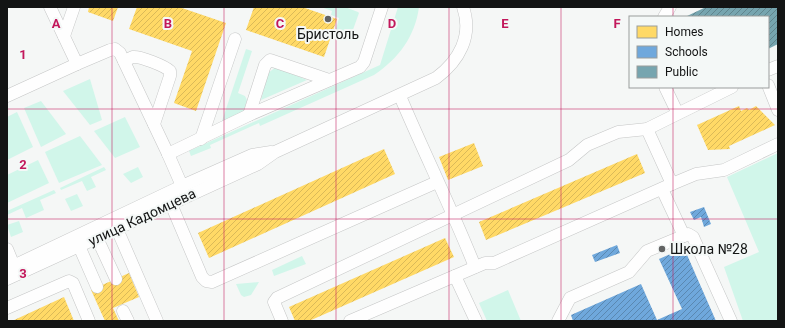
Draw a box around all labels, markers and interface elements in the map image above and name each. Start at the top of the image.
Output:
marker: Бристоль [323,14,333,24]
text: A [52,16,61,31]
text: B [164,16,172,31]
text: C [276,16,285,31]
text: D [388,16,396,31]
text: E [501,16,509,31]
text: F [613,16,621,31]
legend [629,16,769,88]
text: Homes [665,25,703,39]
place label: Бристоль [297,26,359,42]
text: Schools [665,45,708,59]
text: 1 [19,47,27,62]
text: Public [665,65,698,79]
text: 2 [19,157,27,172]
street label: улица Кадомцева [86,185,198,249]
place label: Школа №28 [670,241,748,257]
marker: Школа №28 [657,244,667,254]
text: 3 [19,266,27,281]

